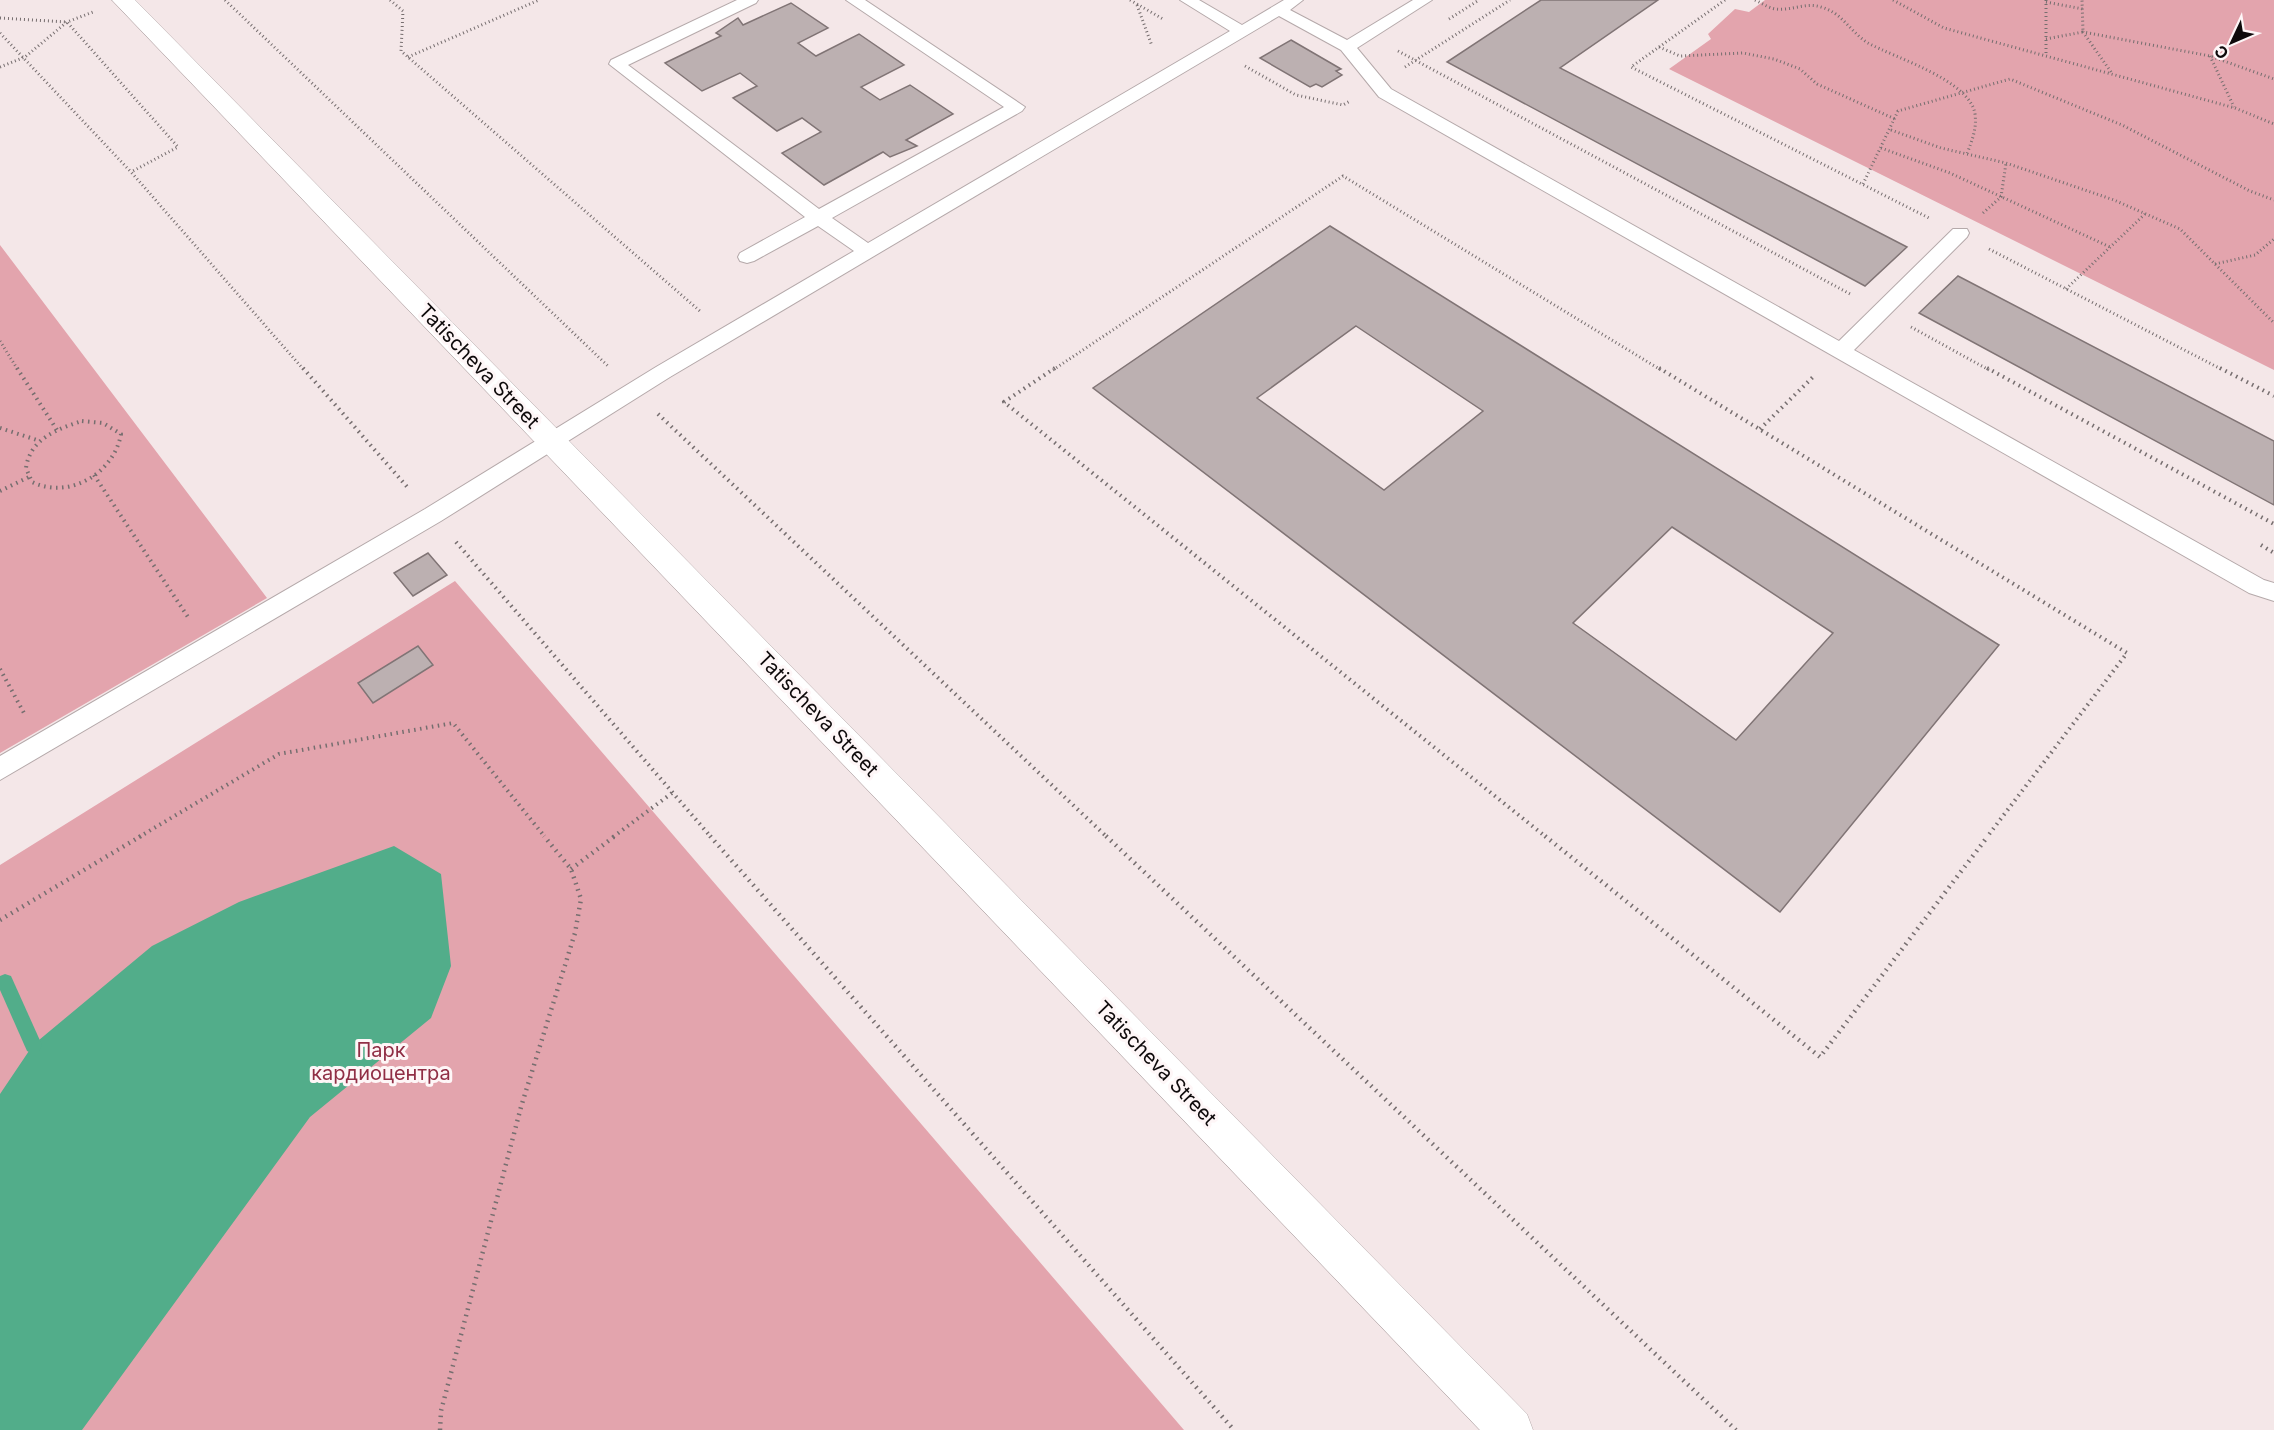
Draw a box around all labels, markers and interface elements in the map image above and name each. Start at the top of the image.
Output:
north arrow [2202,12,2262,72]
text: С [2210,41,2233,64]
street label: Tatischeva Street [414,299,545,433]
street label: Tatischeva Street [753,647,884,781]
street label: Tatischeva Street [1091,996,1222,1130]
park label: Парк кардиоцентра [311,1038,451,1085]

